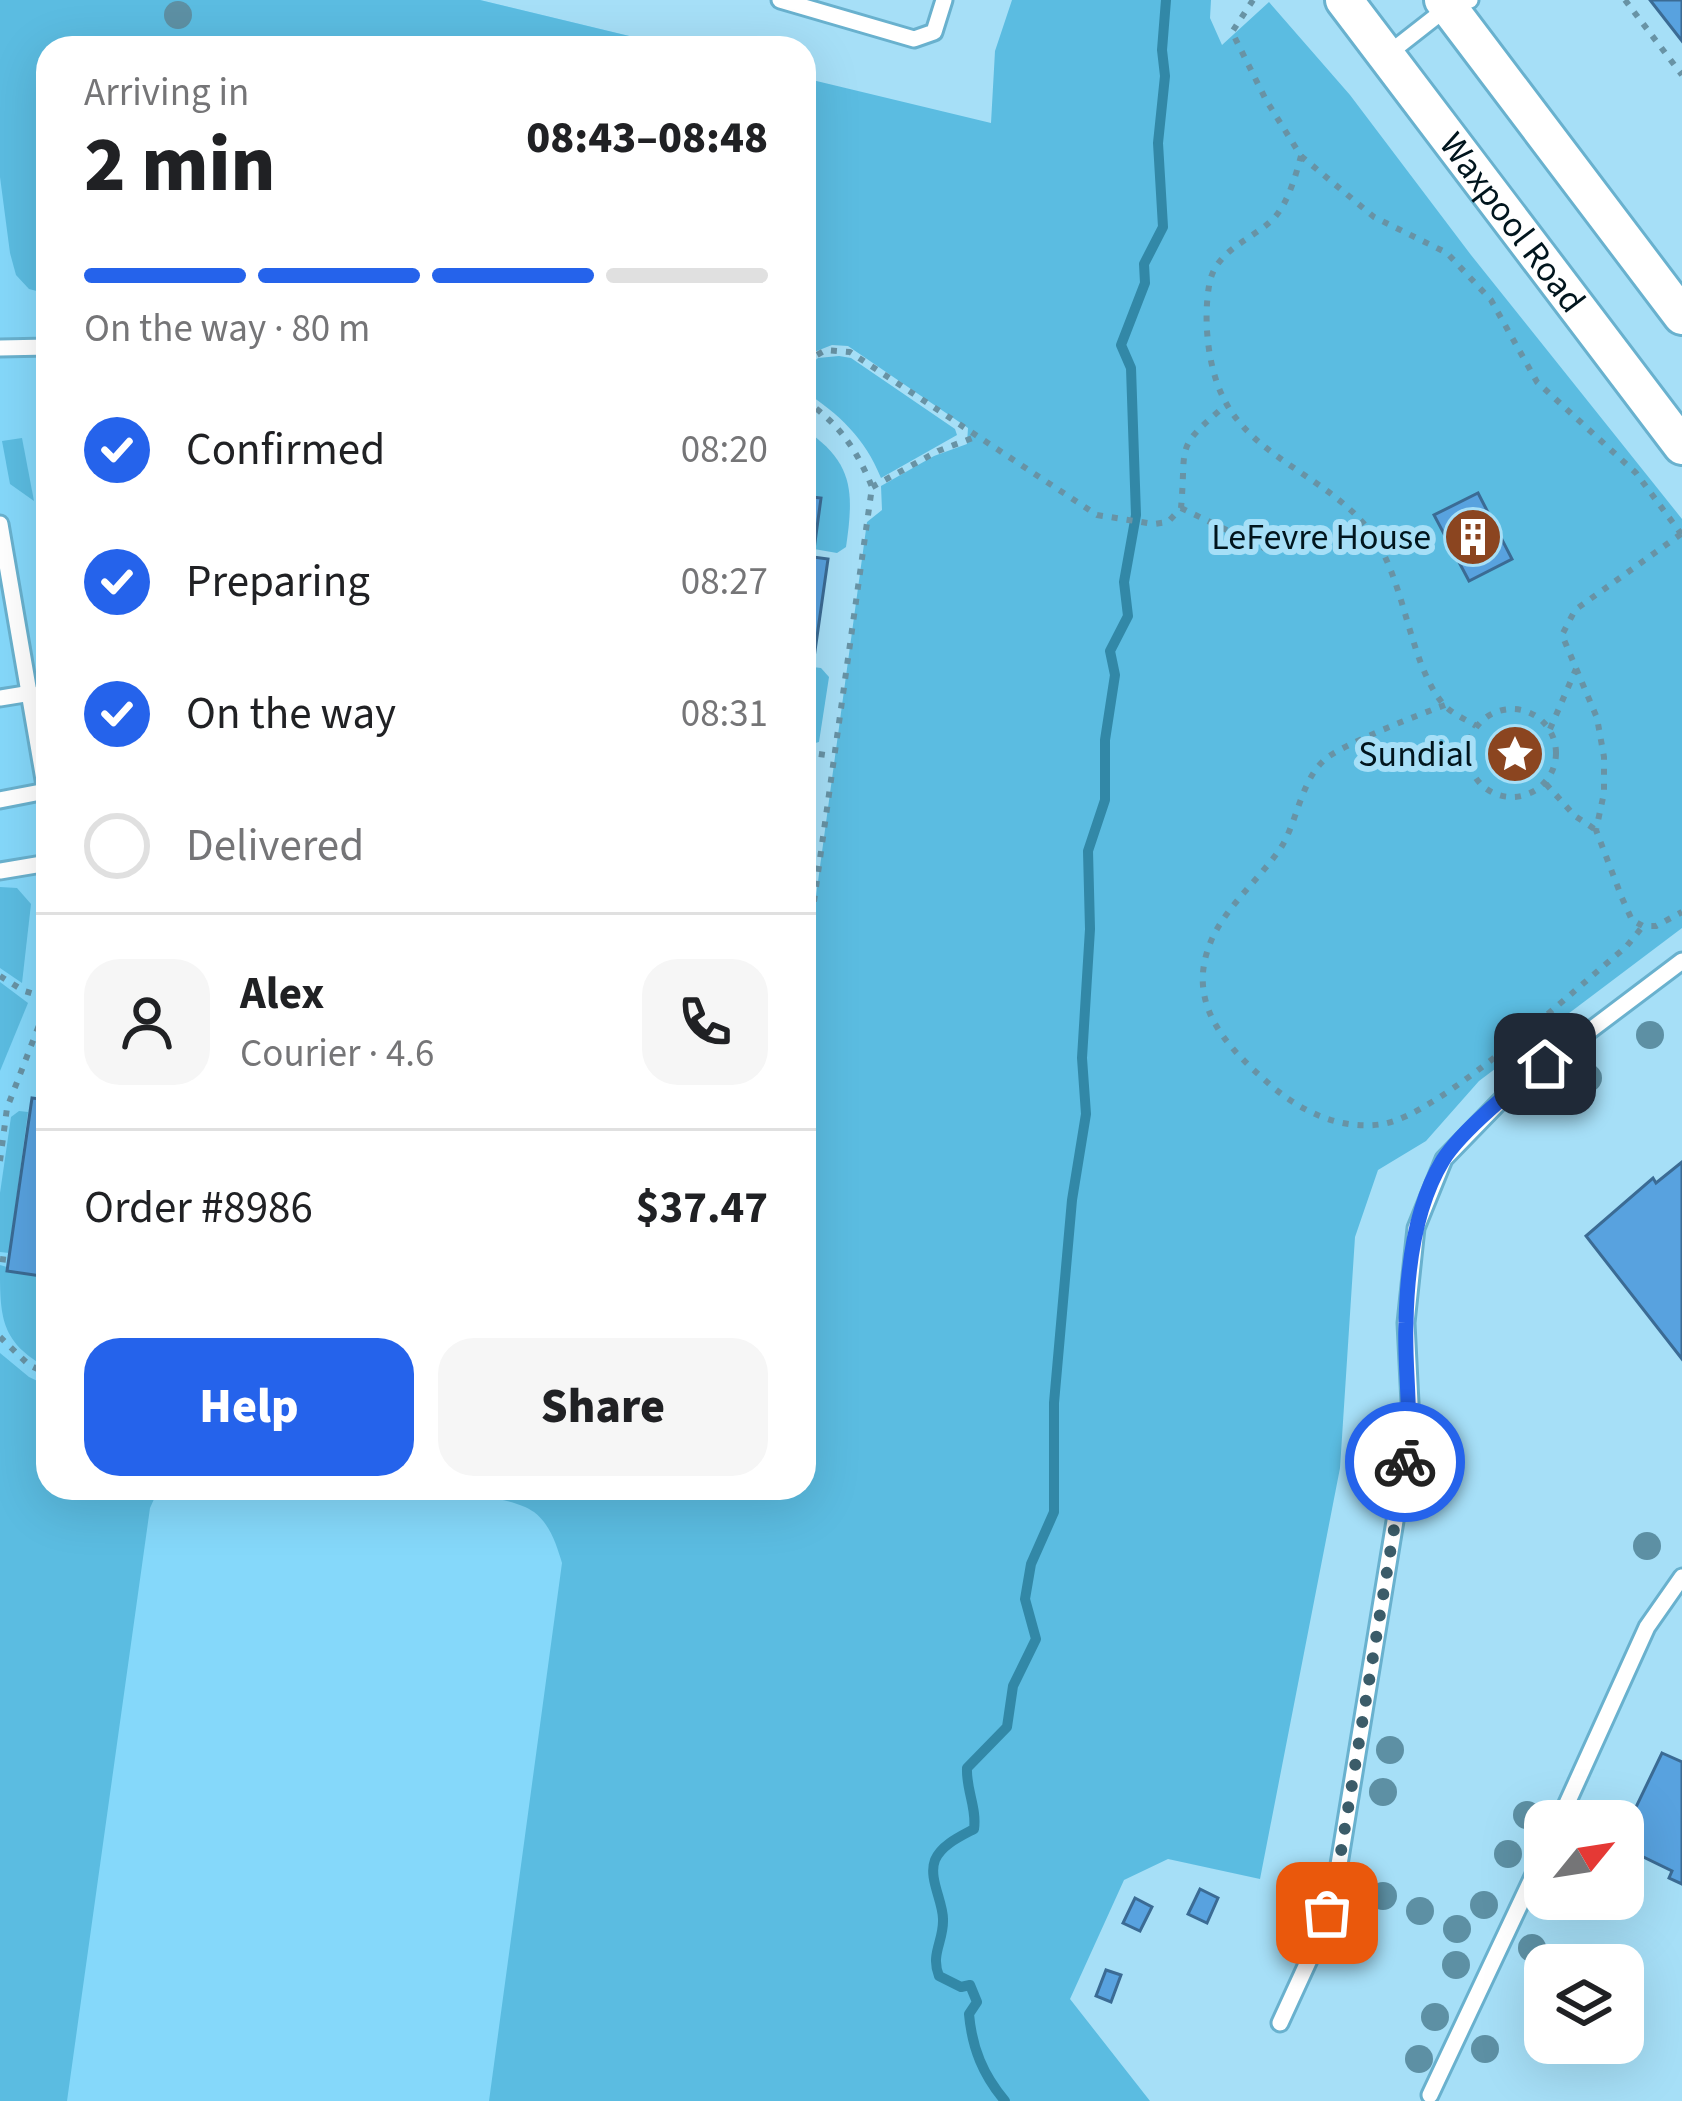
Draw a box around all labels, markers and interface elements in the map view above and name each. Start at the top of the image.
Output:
text: Arriving in [84,65,249,121]
text: 08:43–08:48 [526,106,768,170]
text: 2 min [84,110,276,221]
street label: Waxpool Road [1427,121,1598,323]
text: On the way · 80 m [84,301,370,357]
icon: check [84,417,150,483]
text: Confirmed [186,418,385,482]
text: 08:20 [681,422,768,478]
building icon: LeFevre House [1442,506,1504,568]
place label: LeFevre House [1211,512,1431,563]
icon: check [84,549,150,615]
text: Preparing [186,550,370,614]
text: 08:27 [681,554,768,610]
icon: check [84,681,150,747]
text: On the way [186,682,396,746]
text: 08:31 [681,686,768,742]
place icon: Sundial [1484,723,1546,785]
place label: Sundial [1358,729,1473,780]
text: Delivered [186,814,364,878]
button: person [84,959,210,1085]
button: phone [642,959,768,1085]
text: Alex [240,962,324,1026]
pin [1494,1013,1596,1115]
text: Courier · 4.6 [240,1026,434,1082]
icon: home [1512,1031,1578,1097]
text: Order #8986 [84,1176,313,1240]
text: $37.47 [636,1176,768,1240]
button: Help [84,1338,414,1476]
button: Share [438,1338,768,1476]
courier [1345,1402,1465,1522]
icon: bike [1372,1429,1438,1495]
north arrow [1524,1800,1644,1920]
map controls [1524,1800,1644,2064]
pin [1276,1862,1378,1964]
icon: bag [1294,1880,1360,1946]
button: layers [1524,1944,1644,2064]

